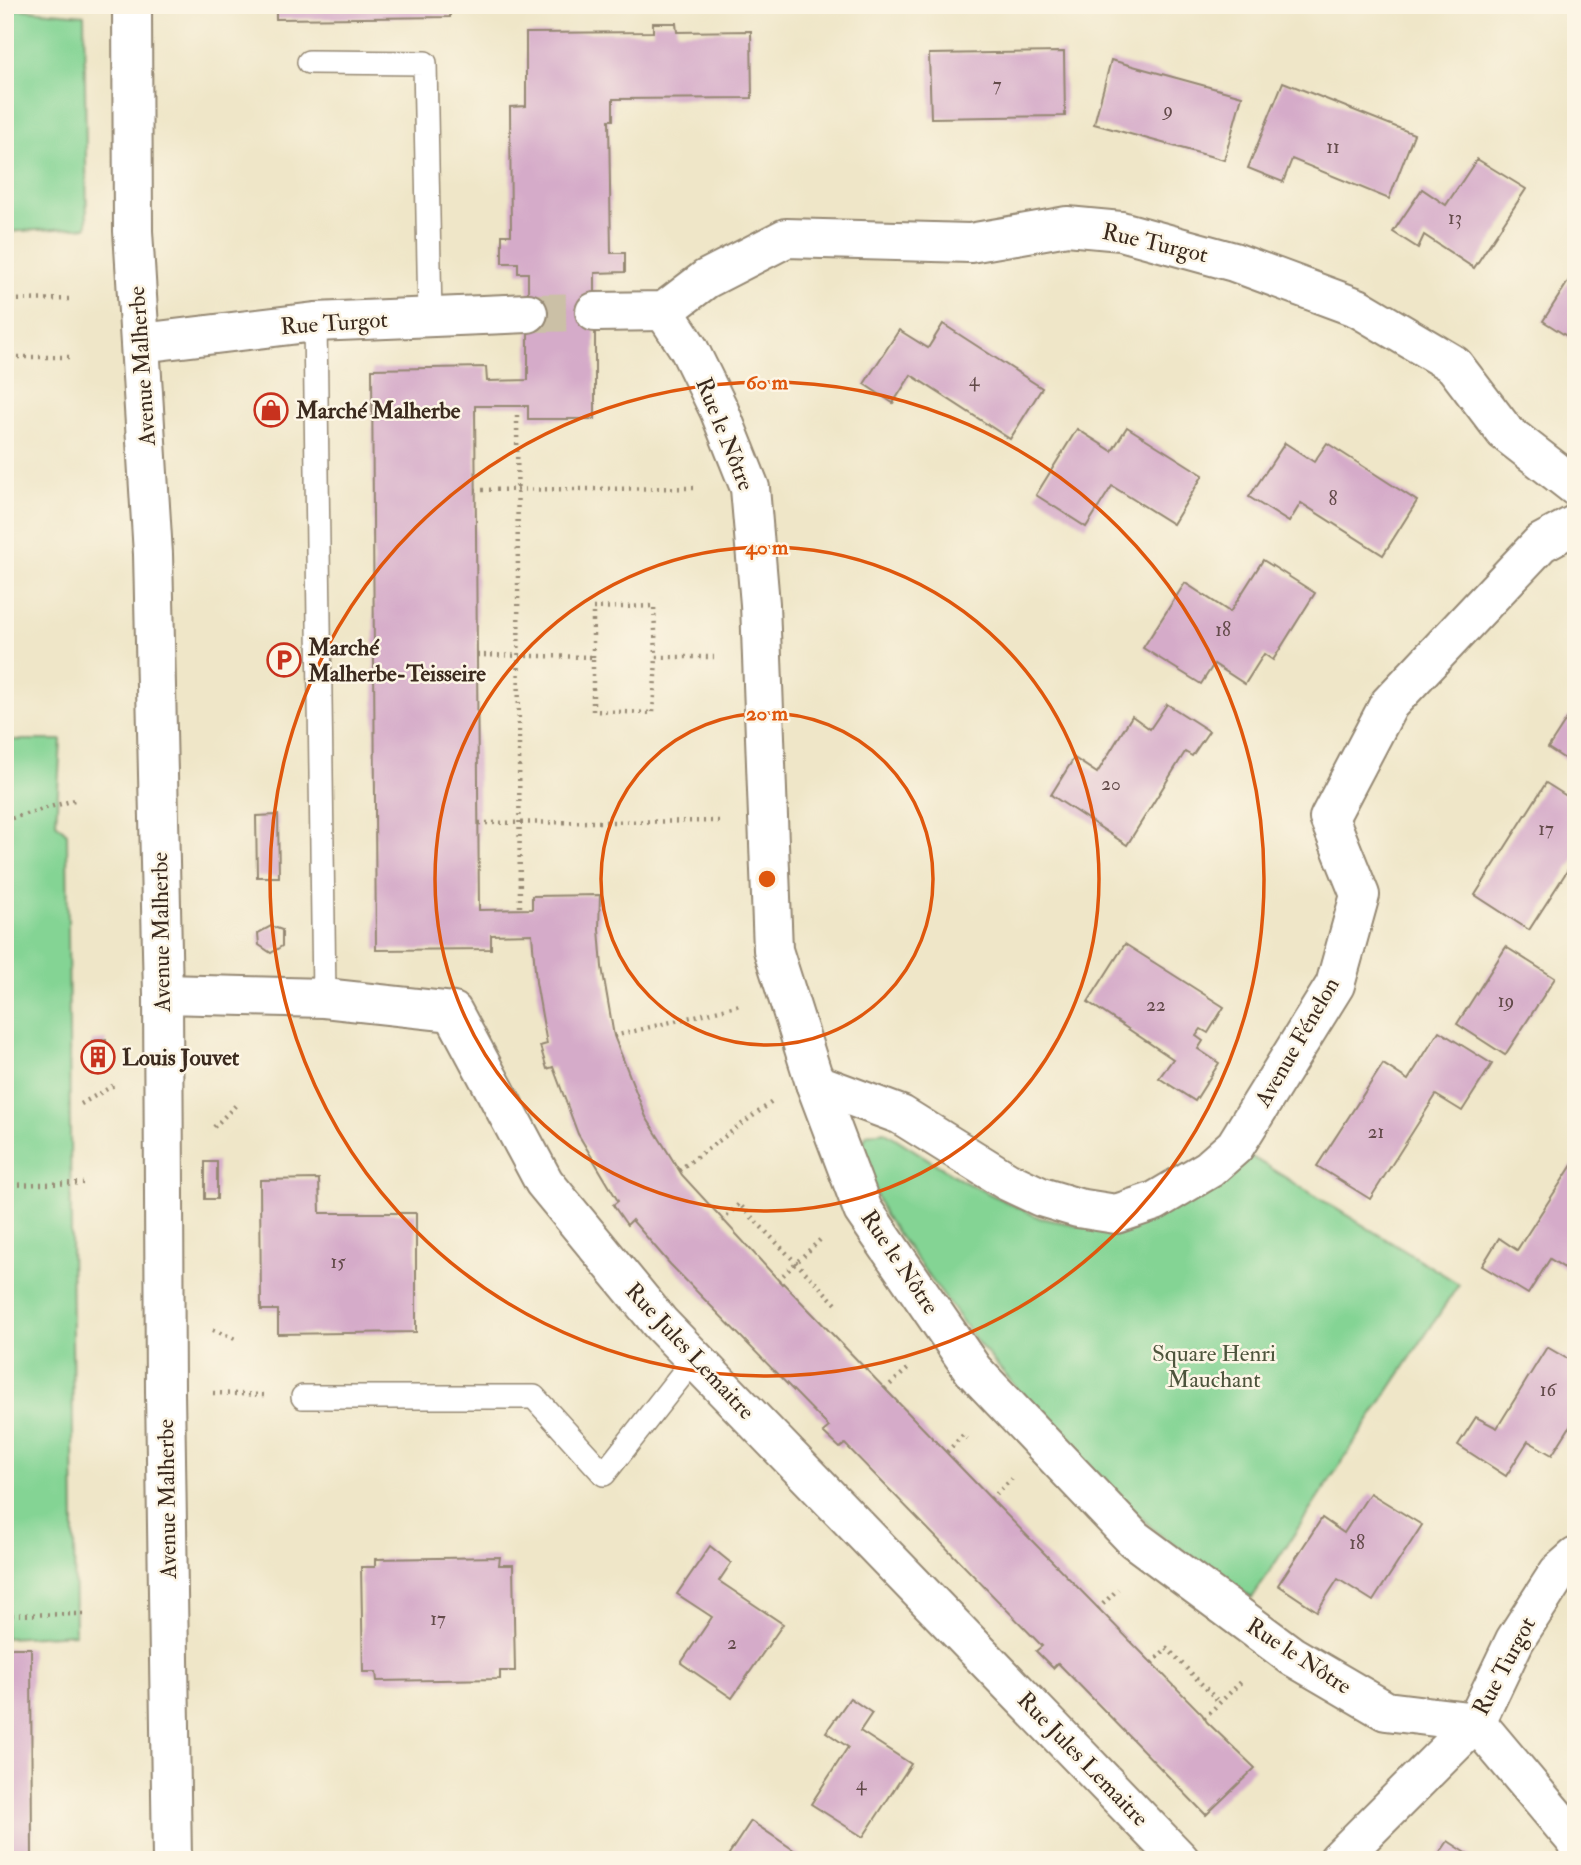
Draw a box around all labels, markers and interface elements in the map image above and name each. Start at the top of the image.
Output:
house number: 7 [993,73,1002,97]
house number: 9 [1161,98,1173,122]
house number: 11 [1326,135,1340,159]
house number: 13 [1448,206,1462,230]
street label: Rue Turgot [1099,217,1211,269]
street label: Avenue Malherbe [122,285,162,448]
street label: Rue Turgot [279,305,389,341]
house number: 4 [969,368,980,392]
text: 60 m [746,369,789,396]
street label: Rue le Nôtre [689,373,761,495]
shop icon: Marché Malherbe [252,391,290,429]
place label: Marché Malherbe [295,396,461,425]
house number: 8 [1329,487,1338,511]
text: 40 m [745,534,789,561]
house number: 18 [1215,618,1231,642]
place label: Marché Malherbe-Teisseire [307,633,486,688]
parking icon: Marché Malherbe-Teisseire [265,641,303,679]
text: 20 m [746,700,789,727]
house number: 20 [1101,772,1121,796]
house number: 17 [1538,817,1554,841]
street label: Avenue Malherbe [145,851,177,1013]
centre of rings [755,867,779,891]
street label: Avenue Fénelon [1248,972,1346,1113]
house number: 19 [1498,989,1514,1013]
house number: 22 [1146,993,1166,1017]
building icon: Louis Jouvet [79,1038,117,1076]
place label: Louis Jouvet [122,1043,240,1073]
house number: 21 [1368,1120,1384,1144]
street label: Rue le Nôtre [855,1204,946,1320]
house number: 15 [330,1250,346,1274]
street label: Rue Jules Lemaitre [619,1277,761,1426]
park label: Square Henri Mauchant [1152,1339,1276,1394]
house number: 16 [1540,1378,1558,1402]
street label: Avenue Malherbe [151,1418,183,1580]
house number: 18 [1349,1531,1365,1555]
house number: 17 [430,1607,446,1631]
street label: Rue le Nôtre [1241,1611,1357,1701]
street label: Rue Turgot [1466,1612,1542,1720]
house number: 2 [727,1631,737,1655]
street label: Rue Jules Lemaitre [1011,1685,1155,1833]
house number: 4 [856,1772,867,1796]

